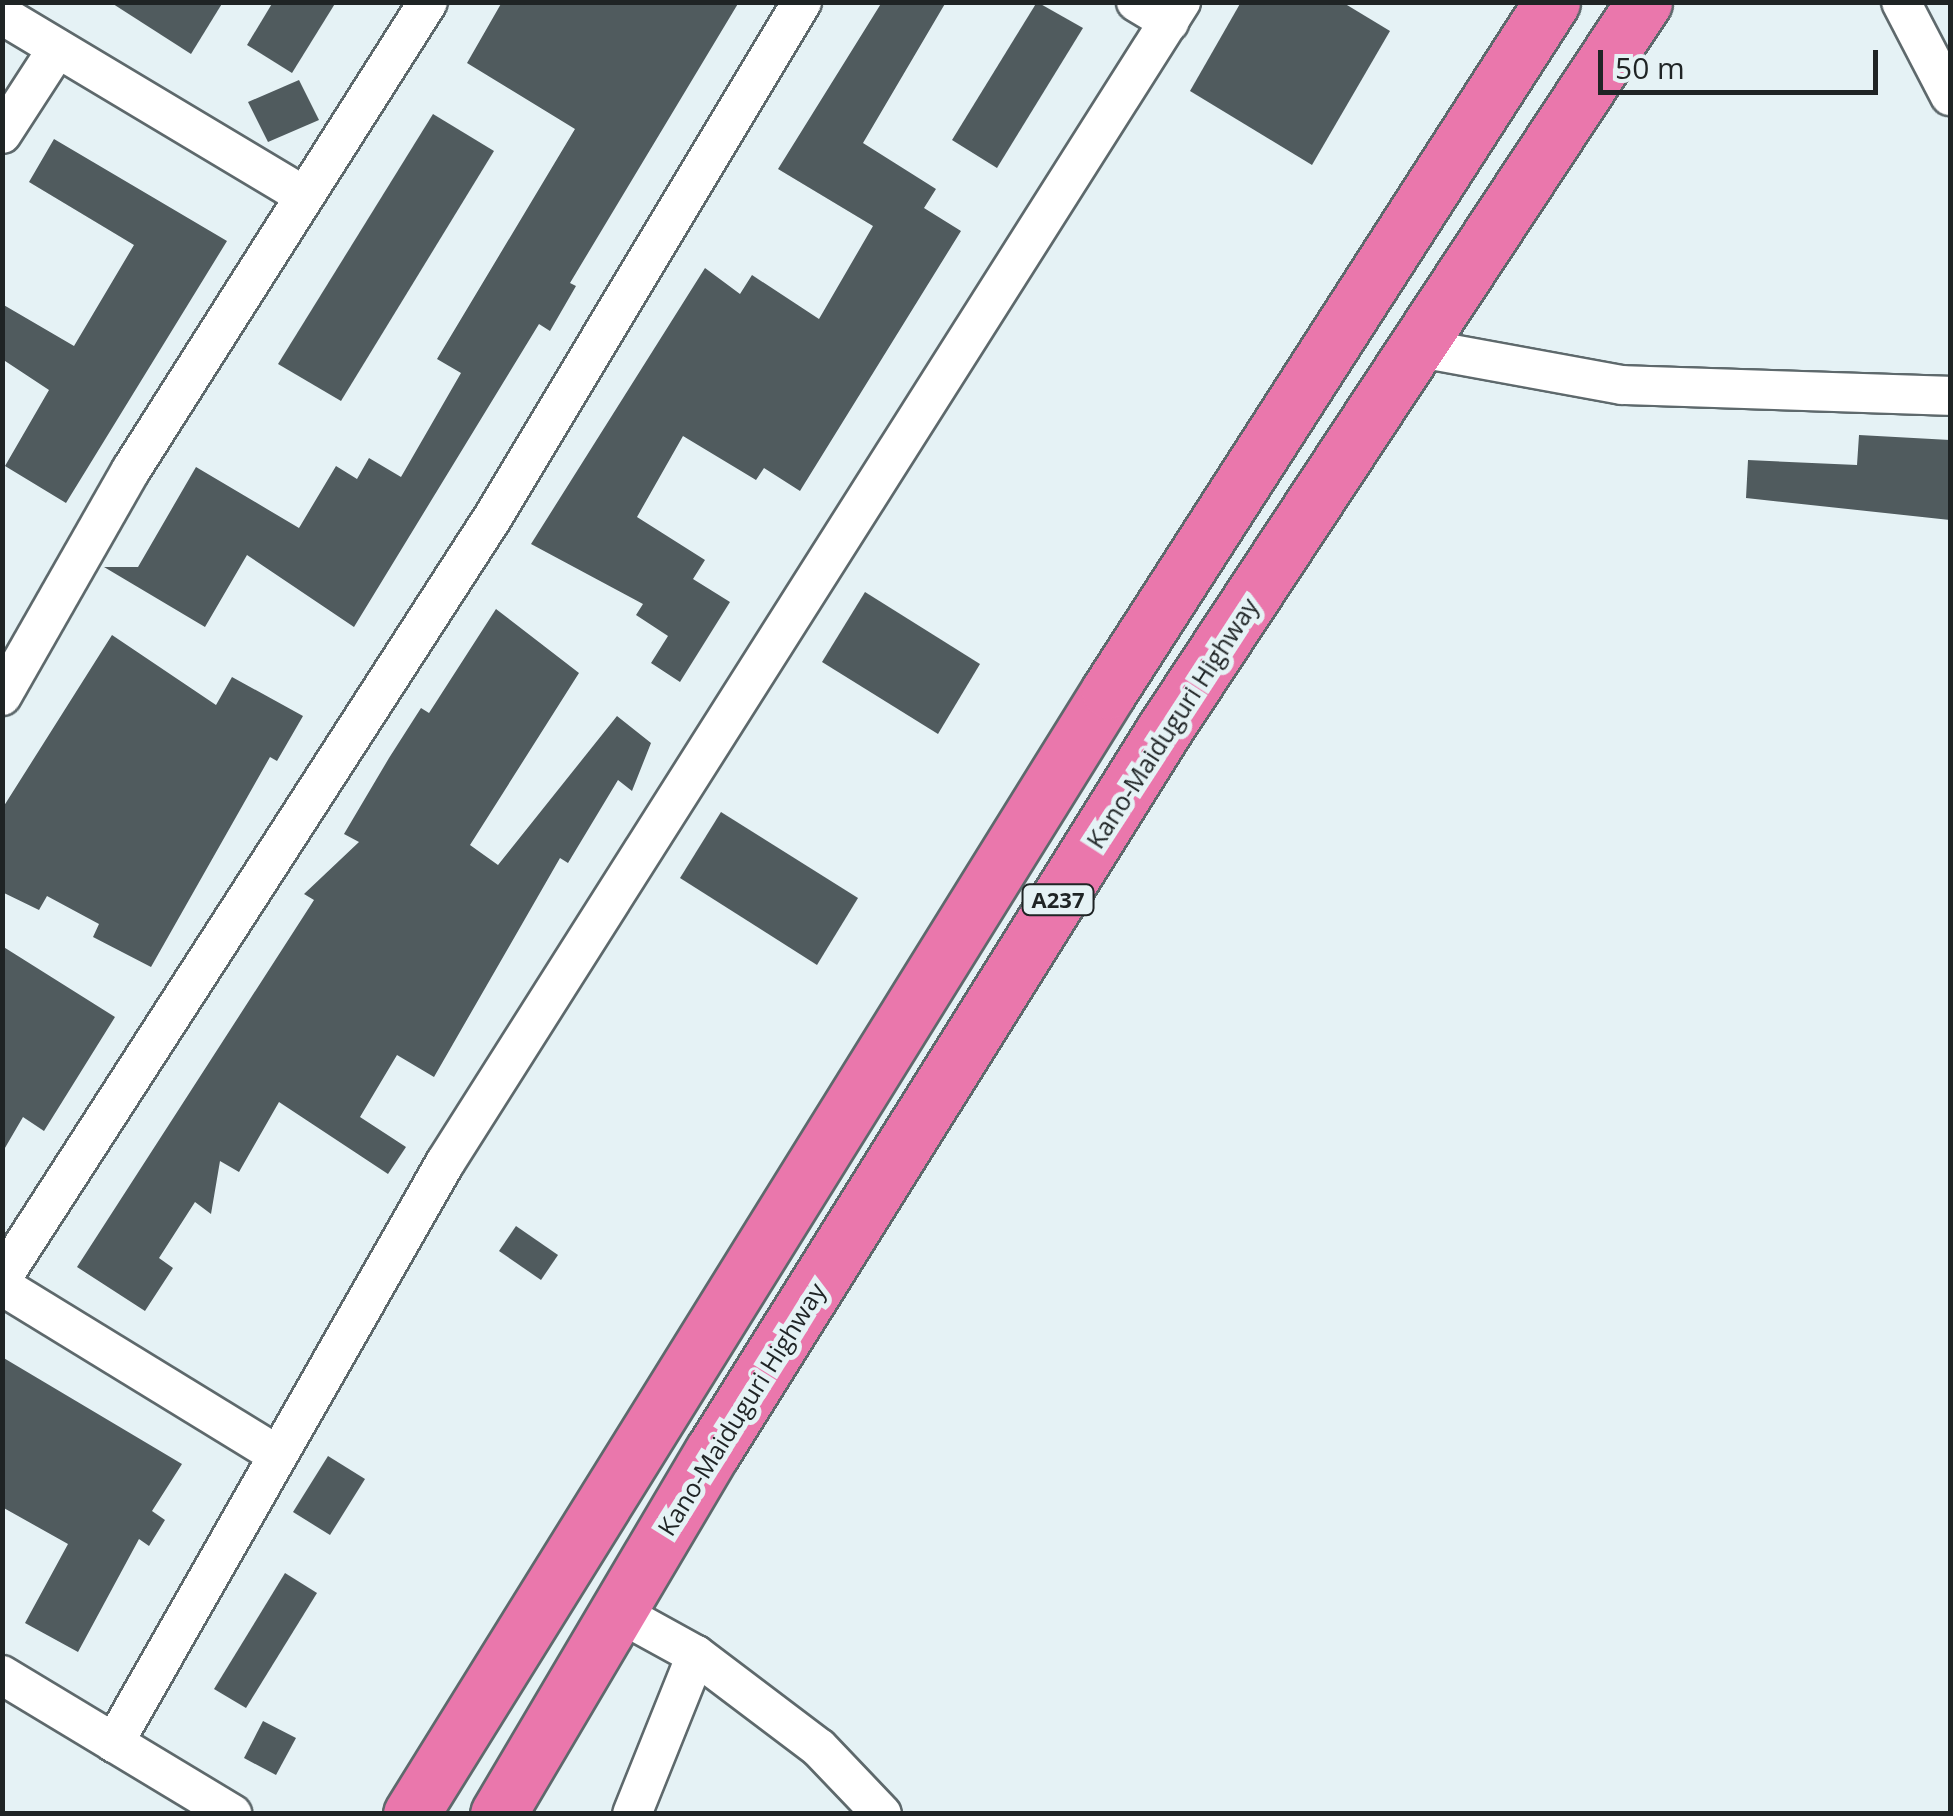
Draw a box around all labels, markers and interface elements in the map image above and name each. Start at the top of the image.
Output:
scale bar [1603,30,1883,92]
text: 50 m [1615,47,1685,88]
street label: Kano-Maiduguri Highway [1080,592,1264,854]
road number: A237 [1020,883,1096,917]
street label: Kano-Maiduguri Highway [651,1277,831,1541]

